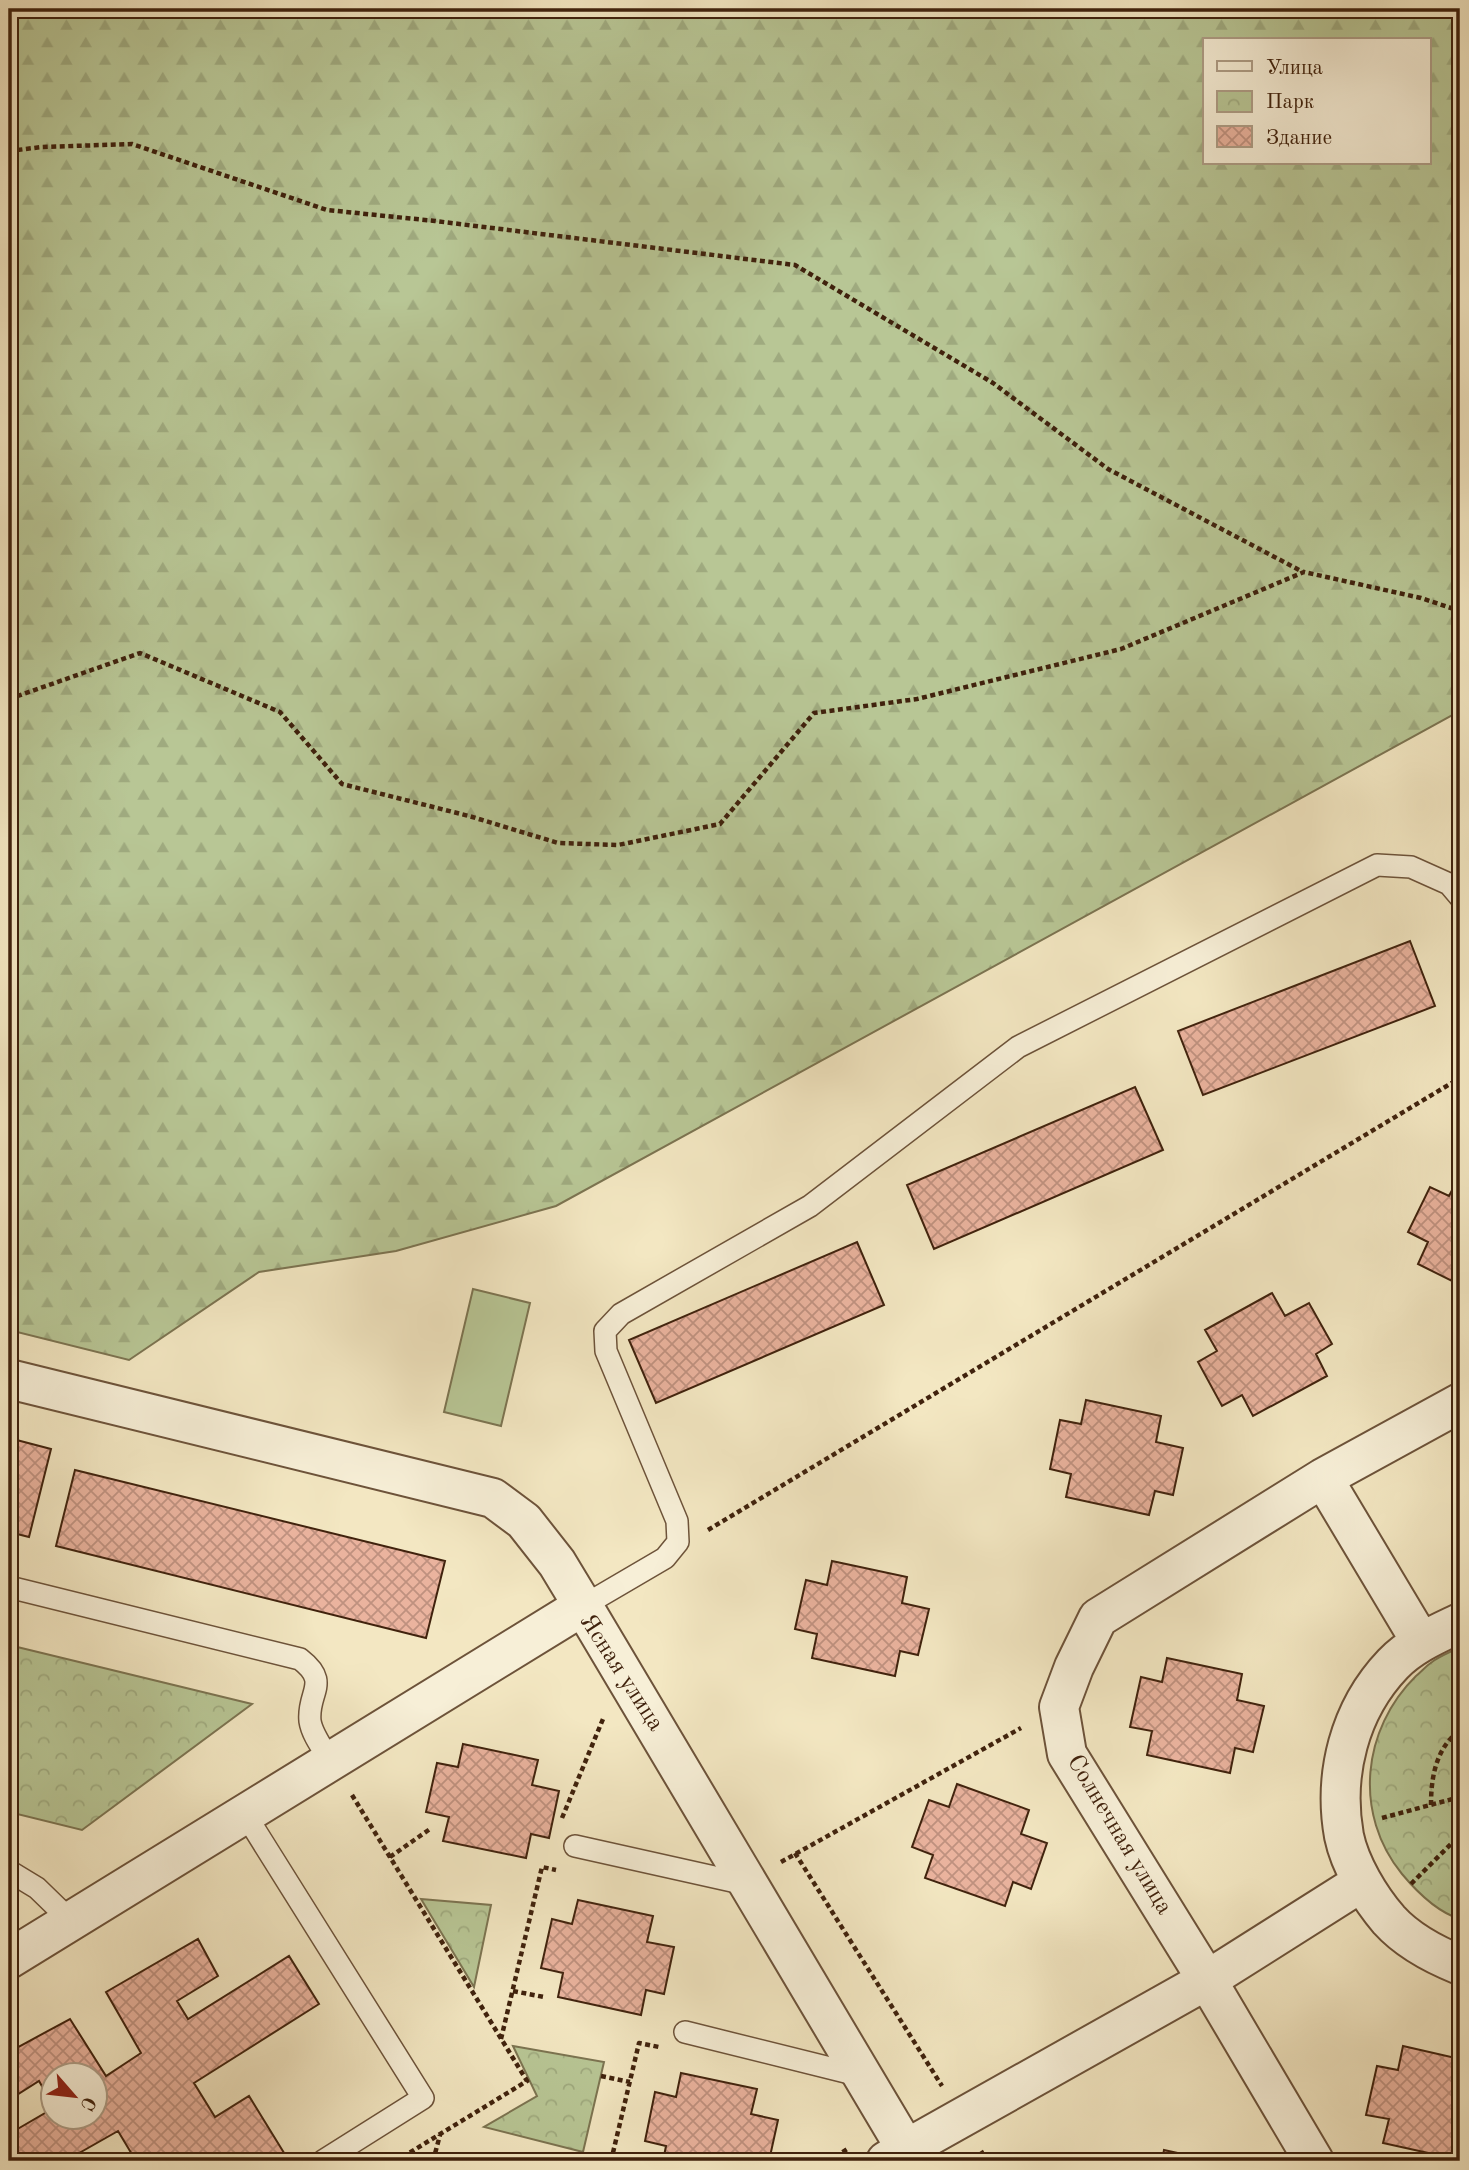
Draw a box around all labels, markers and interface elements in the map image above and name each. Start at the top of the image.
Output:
legend [1203,38,1430,164]
text: Улица [1266,58,1323,79]
text: Парк [1266,92,1315,113]
text: Здание [1266,128,1332,149]
street label: Ясная улица [574,1610,668,1736]
street label: Солнечная улица [1062,1751,1176,1919]
north arrow [38,2062,108,2132]
text: С [75,2093,98,2113]

